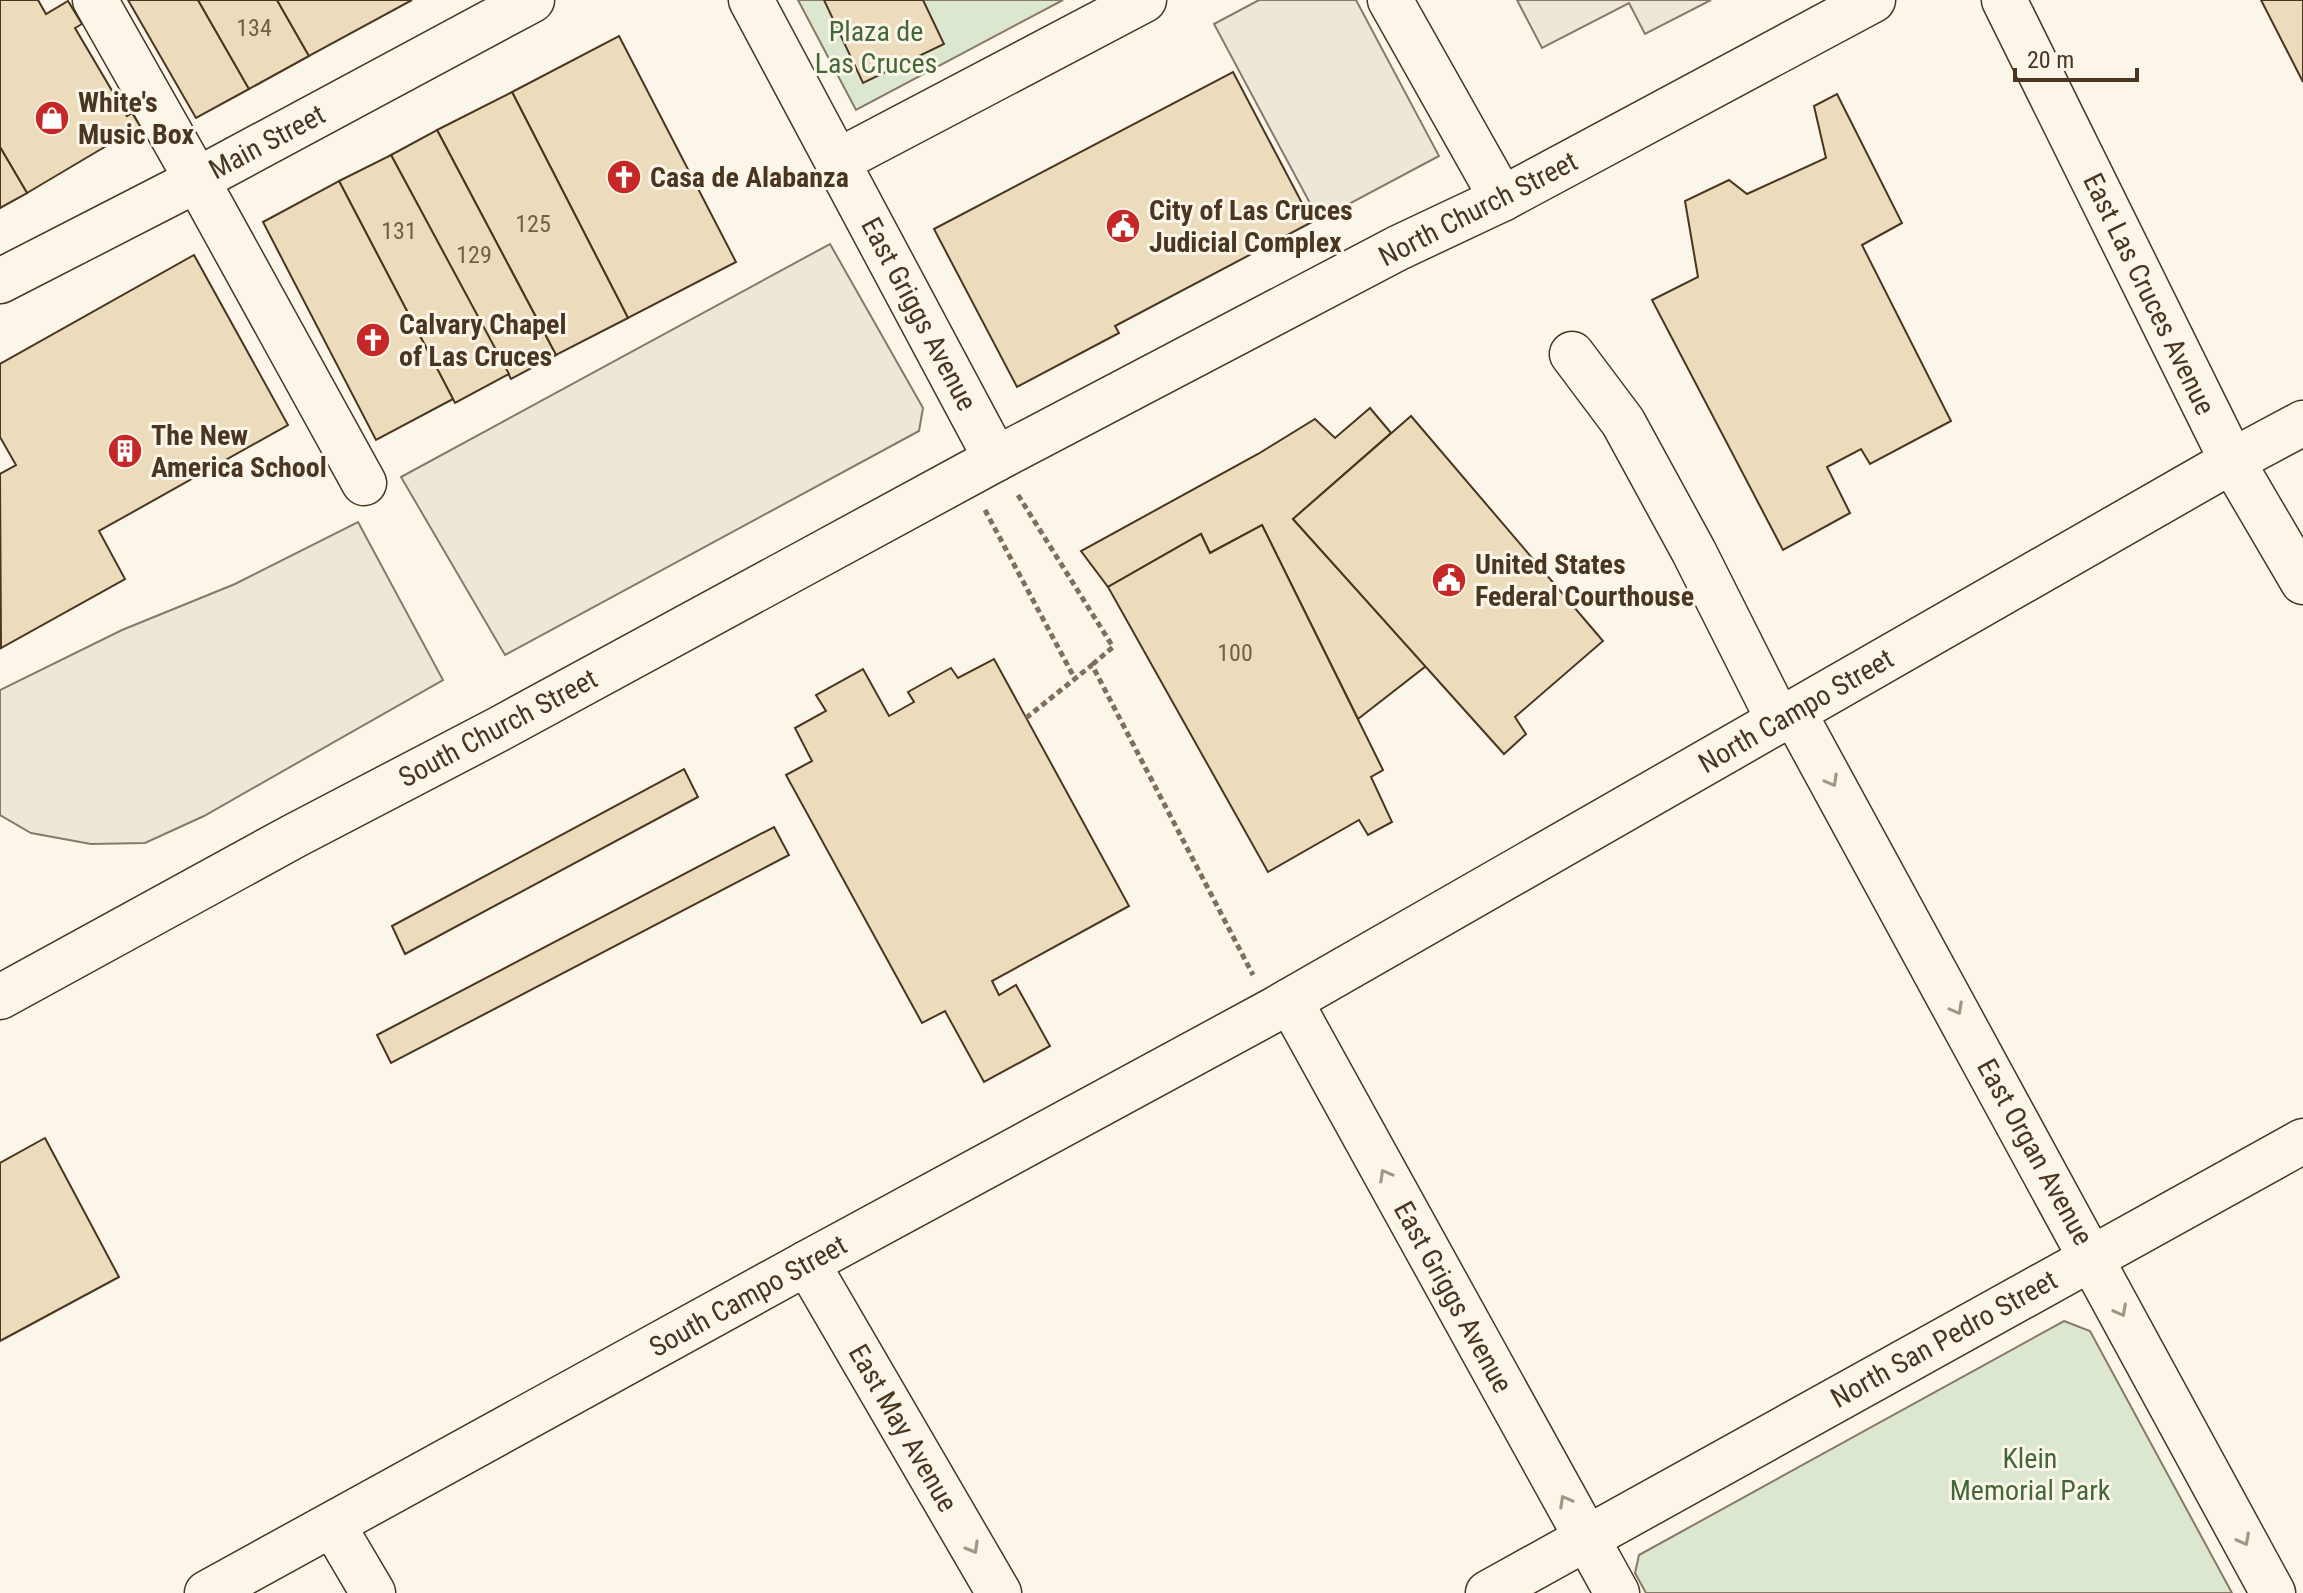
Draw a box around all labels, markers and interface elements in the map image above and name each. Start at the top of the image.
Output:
house number: 134 [236,14,272,42]
park label: Plaza de Las Cruces [815,15,937,80]
scale bar [2015,32,2137,82]
text: 20 m [2027,46,2074,74]
place label: White's Music Box [78,86,194,151]
street label: Main Street [203,98,331,186]
shop icon: White's Music Box [33,99,71,137]
street label: North Church Street [1373,145,1583,273]
church icon: Casa de Alabanza [605,158,643,196]
place label: Casa de Alabanza [650,161,849,194]
street label: East Las Cruces Avenue [2076,168,2222,420]
place label: City of Las Cruces Judicial Complex [1149,194,1353,259]
public building icon: City of Las Cruces Judicial Complex [1104,207,1142,245]
house number: 125 [515,210,551,238]
street label: East Griggs Avenue [854,212,984,416]
house number: 131 [381,217,417,245]
house number: 129 [456,241,492,269]
place label: Calvary Chapel of Las Cruces [399,308,566,373]
church icon: Calvary Chapel of Las Cruces [354,321,392,359]
place label: The New America School [151,419,327,484]
building icon: The New America School [106,432,144,470]
place label: United States Federal Courthouse [1475,548,1694,613]
public building icon: United States Federal Courthouse [1430,561,1468,599]
house number: 100 [1217,639,1253,667]
street label: North Campo Street [1693,642,1899,780]
street label: South Church Street [393,662,603,794]
one-way arrow [1822,772,1838,787]
one-way arrow [1947,1001,1962,1016]
street label: East Organ Avenue [1970,1053,2100,1251]
one-way arrow [1380,1168,1395,1183]
street label: East Griggs Avenue [1387,1196,1519,1398]
street label: South Campo Street [644,1228,852,1364]
street label: North San Pedro Street [1825,1263,2063,1415]
one-way arrow [2112,1303,2127,1318]
street label: East May Avenue [842,1338,964,1518]
park label: Klein Memorial Park [1950,1442,2111,1507]
one-way arrow [1559,1495,1575,1509]
one-way arrow [2235,1532,2250,1547]
one-way arrow [963,1539,979,1554]

